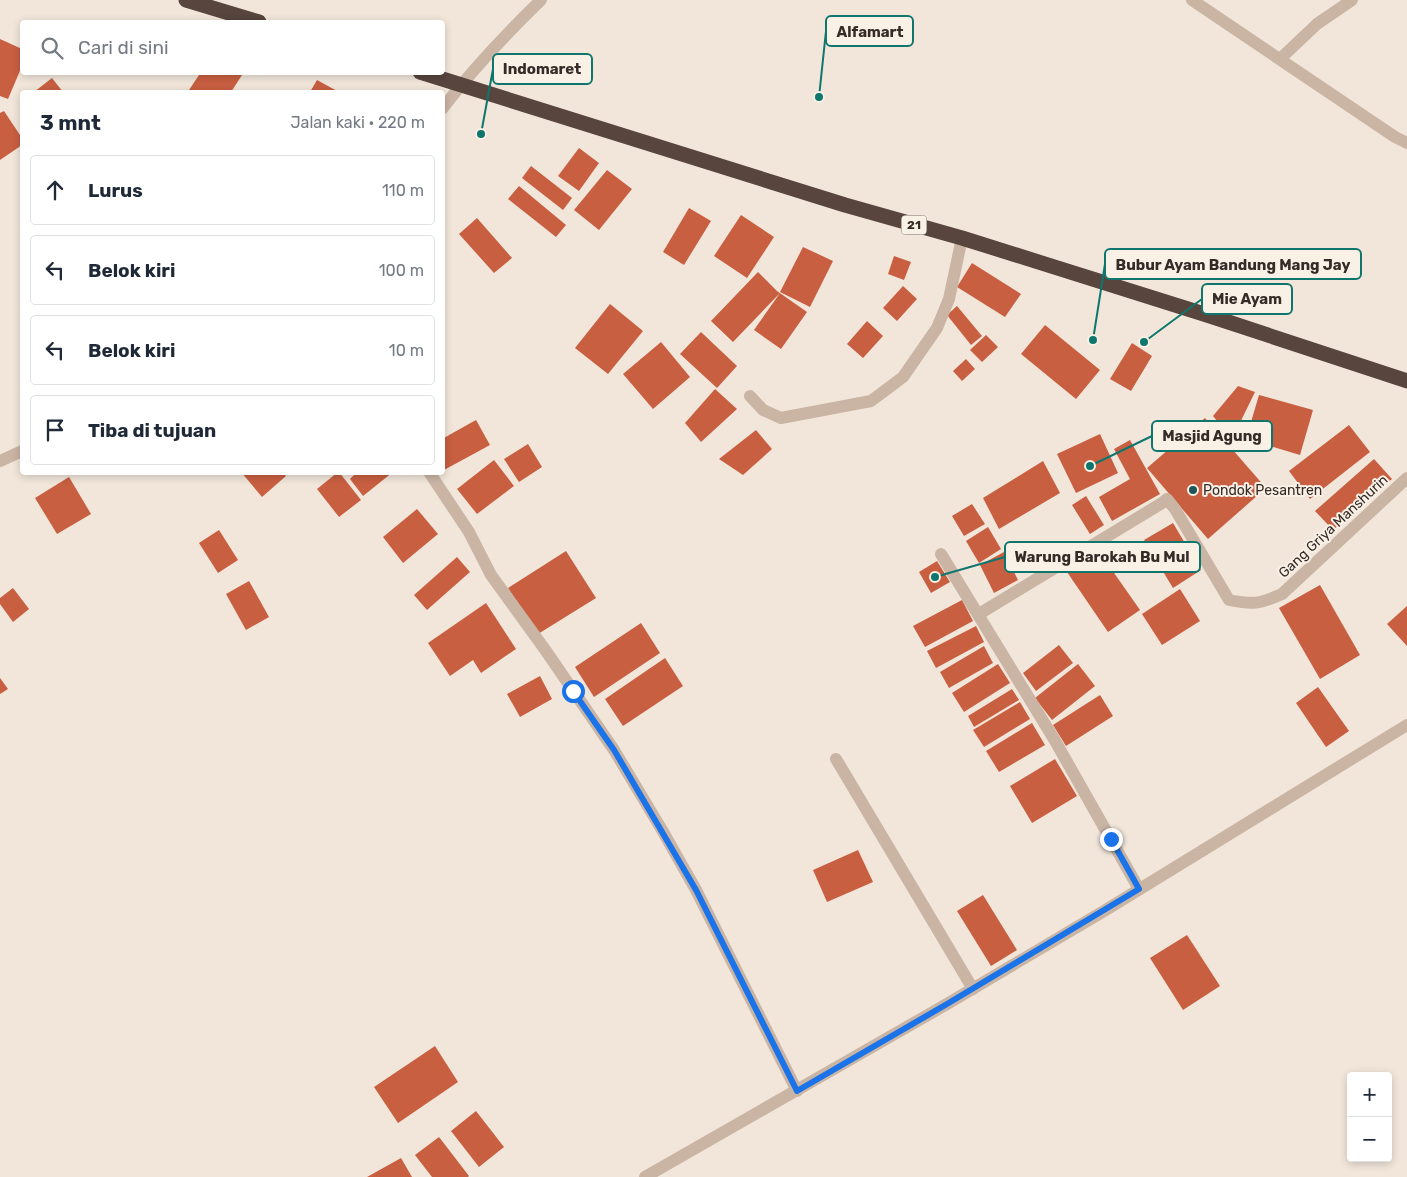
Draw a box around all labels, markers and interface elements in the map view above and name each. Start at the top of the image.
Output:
callout: Alfamart [826,16,913,46]
search box [20,20,445,75]
text: Alfamart [837,23,903,41]
icon: search [38,34,66,62]
text: Cari di sini [78,36,169,59]
callout: Indomaret [493,54,592,84]
text: Indomaret [503,60,581,78]
text: 3 mnt [40,110,101,135]
text: Jalan kaki · 220 m [290,113,425,132]
icon: ahead [41,176,69,204]
text: Lurus [88,179,143,202]
text: 110 m [382,181,424,200]
road number: 21 [902,216,926,234]
callout: Bubur Ayam Bandung Mang Jay [1105,249,1361,279]
icon: left [41,256,69,284]
text: Bubur Ayam Bandung Mang Jay [1116,256,1350,274]
text: Belok kiri [88,259,175,282]
text: 100 m [379,261,424,280]
callout: Mie Ayam [1202,284,1292,314]
text: Mie Ayam [1212,290,1282,308]
icon: left [41,336,69,364]
text: Belok kiri [88,339,175,362]
text: 10 m [389,341,424,360]
icon: arrive [41,416,69,444]
text: Tiba di tujuan [88,419,216,442]
callout: Masjid Agung [1152,421,1272,451]
text: Masjid Agung [1162,427,1262,445]
street label: Gang Griya Manshurin [1275,471,1391,581]
place label: Pondok Pesantren [1203,482,1322,499]
marker: Pondok Pesantren [1187,484,1199,496]
callout: Warung Barokah Bu Mul [1005,542,1200,572]
text: Warung Barokah Bu Mul [1014,548,1190,566]
route start [562,680,585,703]
route end [1100,828,1123,851]
map controls [1347,1072,1392,1162]
button: + [1347,1072,1392,1117]
button: − [1347,1117,1392,1162]

